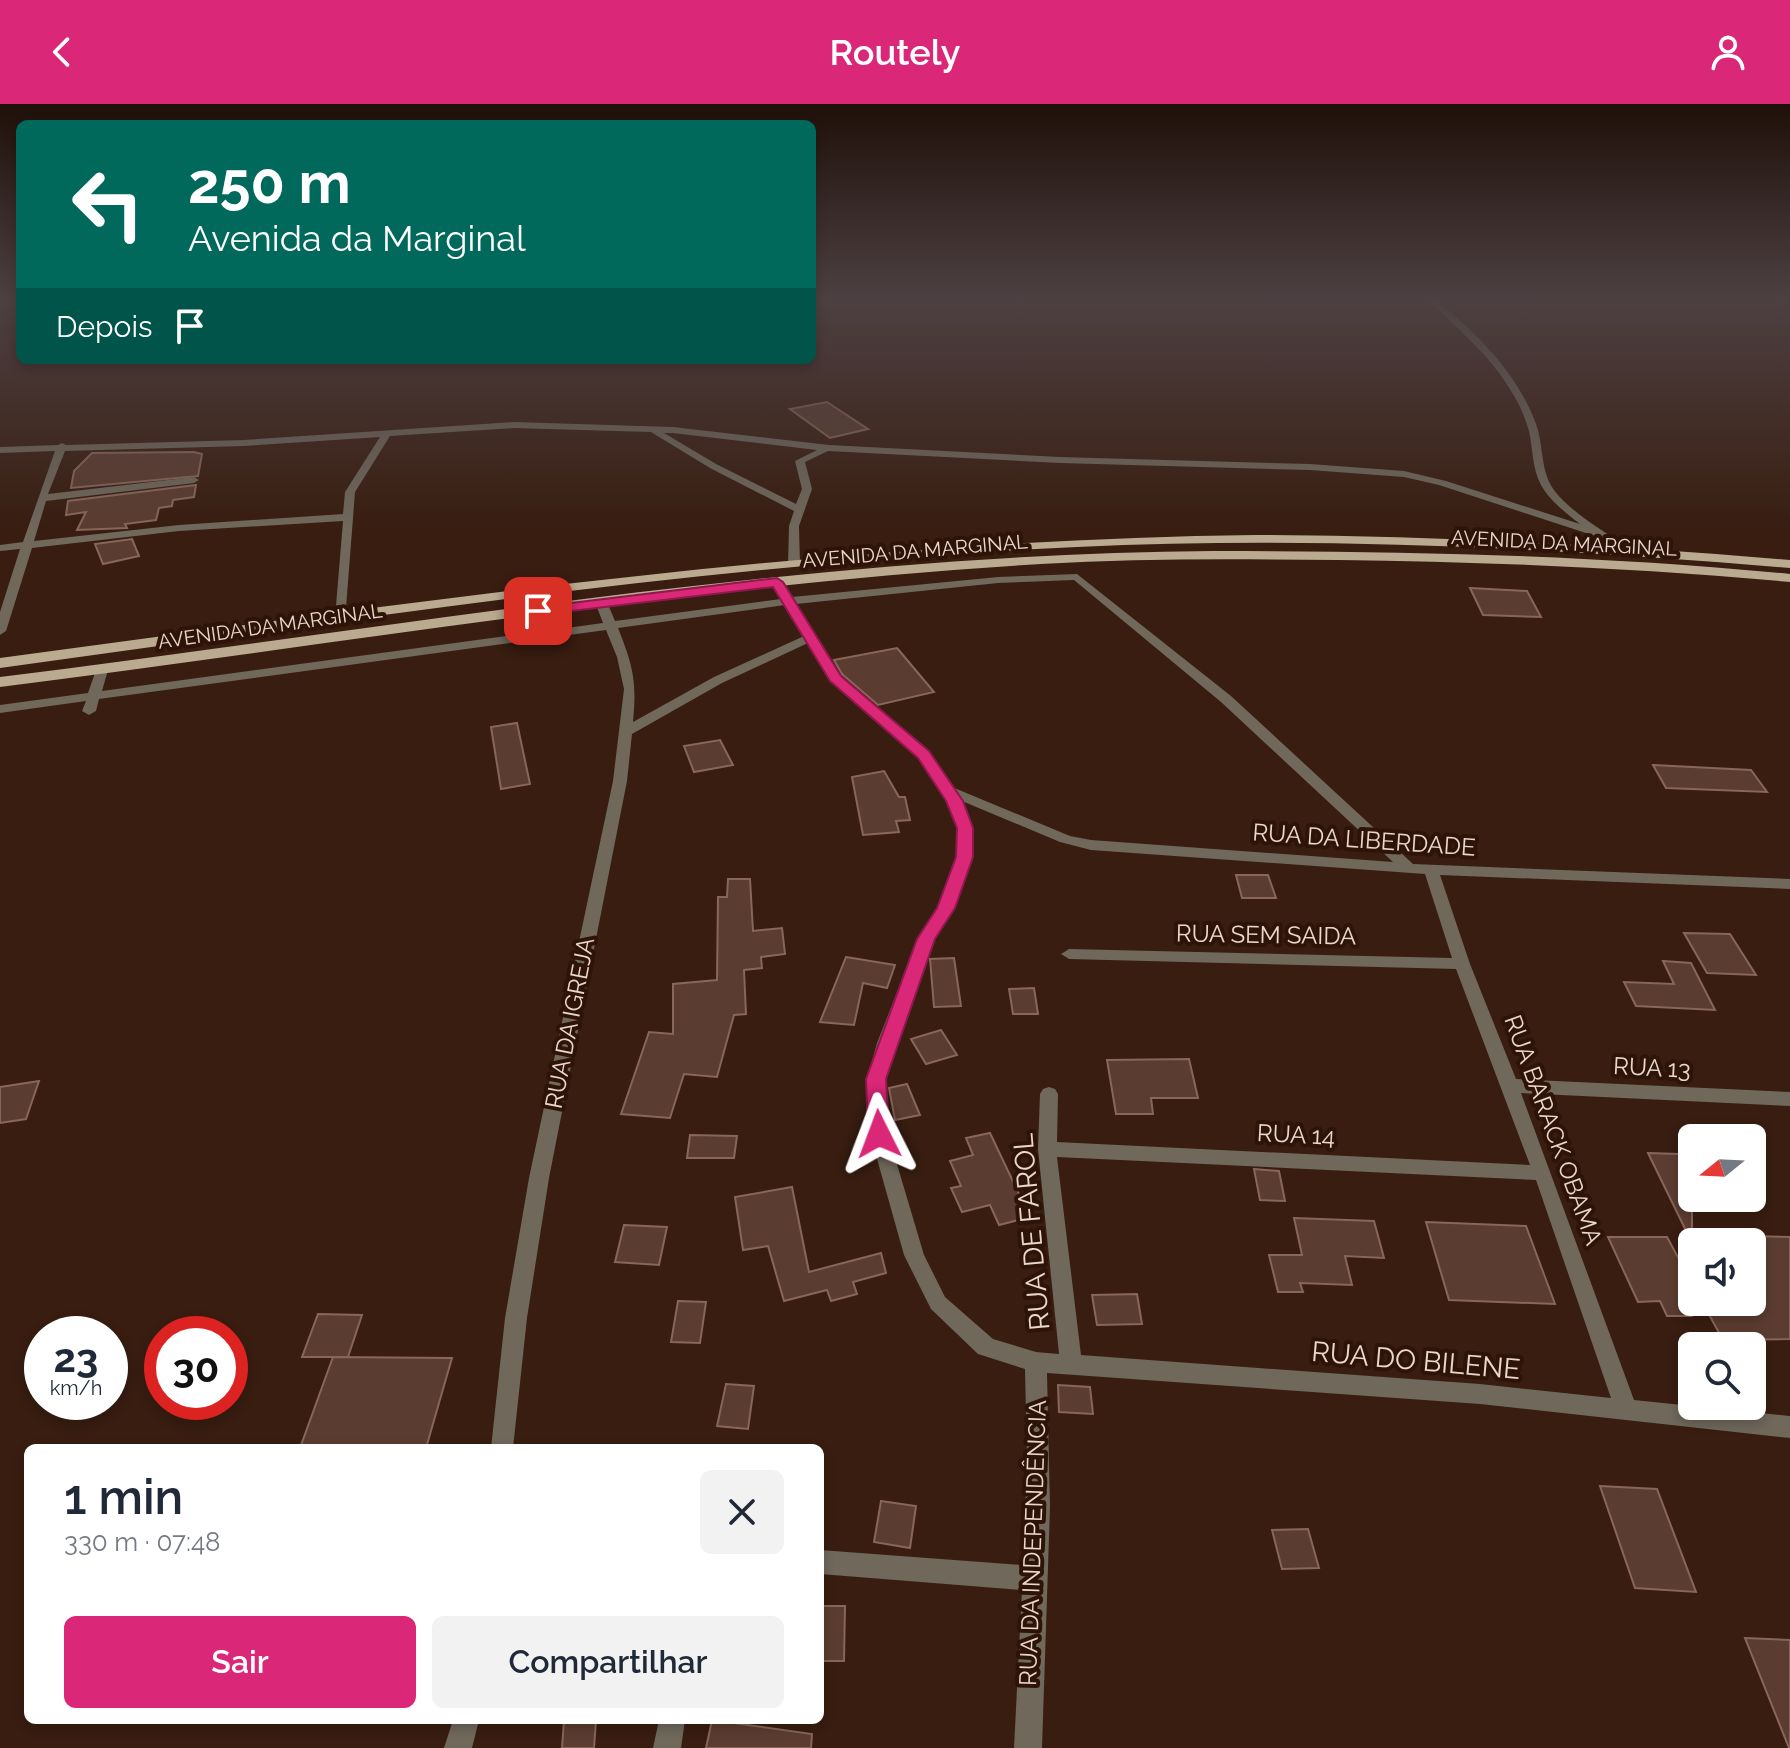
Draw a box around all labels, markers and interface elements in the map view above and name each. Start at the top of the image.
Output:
icon: back [40,30,84,74]
icon: person [1706,30,1750,74]
text: Routely [830,31,960,73]
text: 250 m [188,150,351,216]
icon: left [56,152,160,256]
text: Avenida da Marginal [188,217,526,259]
icon: arrive [168,304,212,348]
text: Depois [56,309,152,344]
street label: AVENIDA DA MARGINAL [1450,525,1678,561]
street label: AVENIDA DA MARGINAL [801,529,1029,573]
pin [504,577,572,645]
icon: arrive [516,589,560,633]
street label: AVENIDA DA MARGINAL [156,598,384,654]
street label: RUA DA LIBERDADE [1251,817,1477,862]
street label: RUA SEM SAIDA [1176,918,1356,951]
street label: RUA DA IGREJA [539,935,600,1111]
street label: RUA BARACK OBAMA [1498,1011,1609,1249]
street label: RUA 13 [1612,1051,1692,1084]
position arrow [837,1092,921,1176]
street label: RUA 14 [1256,1118,1336,1151]
north arrow [1678,1124,1766,1212]
map controls [1678,1124,1766,1420]
street label: RUA DE FAROL [1006,1132,1057,1332]
button: sound [1678,1228,1766,1316]
speed limit sign: 30 [144,1316,248,1420]
button: search [1678,1332,1766,1420]
text: 23 [54,1334,98,1381]
street label: RUA DO BILENE [1310,1335,1522,1386]
text: km/h [50,1376,102,1400]
street label: RUA DA INDEPENDÊNCIA [1013,1400,1052,1686]
text: 1 min [64,1469,183,1525]
button: close [700,1470,784,1554]
text: 330 m · 07:48 [64,1527,221,1557]
button: Sair [64,1616,416,1708]
button: Compartilhar [432,1616,784,1708]

